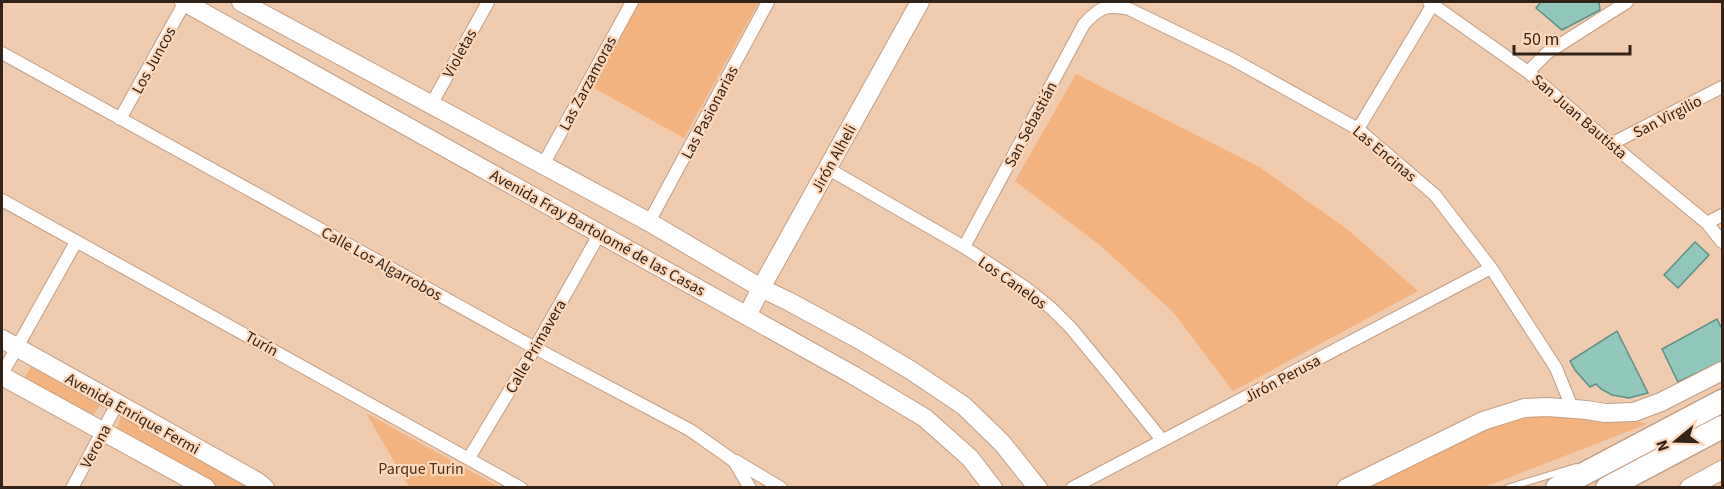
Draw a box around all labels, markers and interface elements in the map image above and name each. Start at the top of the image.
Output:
scale bar [1514,18,1630,56]
street label: Los Juncos [126,23,181,98]
street label: Violetas [438,25,482,82]
text: 50 m [1523,27,1559,52]
street label: Las Zarzamoras [554,32,622,135]
street label: Las Pasionarias [676,62,744,163]
street label: San Juan Bautista [1527,69,1632,164]
street label: San Sebastián [999,78,1063,171]
street label: San Virgilio [1629,90,1706,144]
street label: Jirón Alheli [806,120,862,197]
street label: Las Encinas [1348,120,1421,187]
street label: Avenida Fray Bartolomé de las Casas [486,164,709,302]
street label: Calle Los Algarrobos [317,222,446,306]
street label: Los Canelos [974,251,1052,315]
street label: Calle Primavera [500,296,572,397]
street label: Turín [241,326,282,362]
street label: Jirón Perusa [1241,350,1324,408]
street label: Avenida Enrique Fermi [61,368,204,460]
north arrow [1646,411,1706,471]
street label: Verona [75,421,117,472]
text: N [1651,437,1675,454]
park label: Parque Turin [378,458,464,480]

